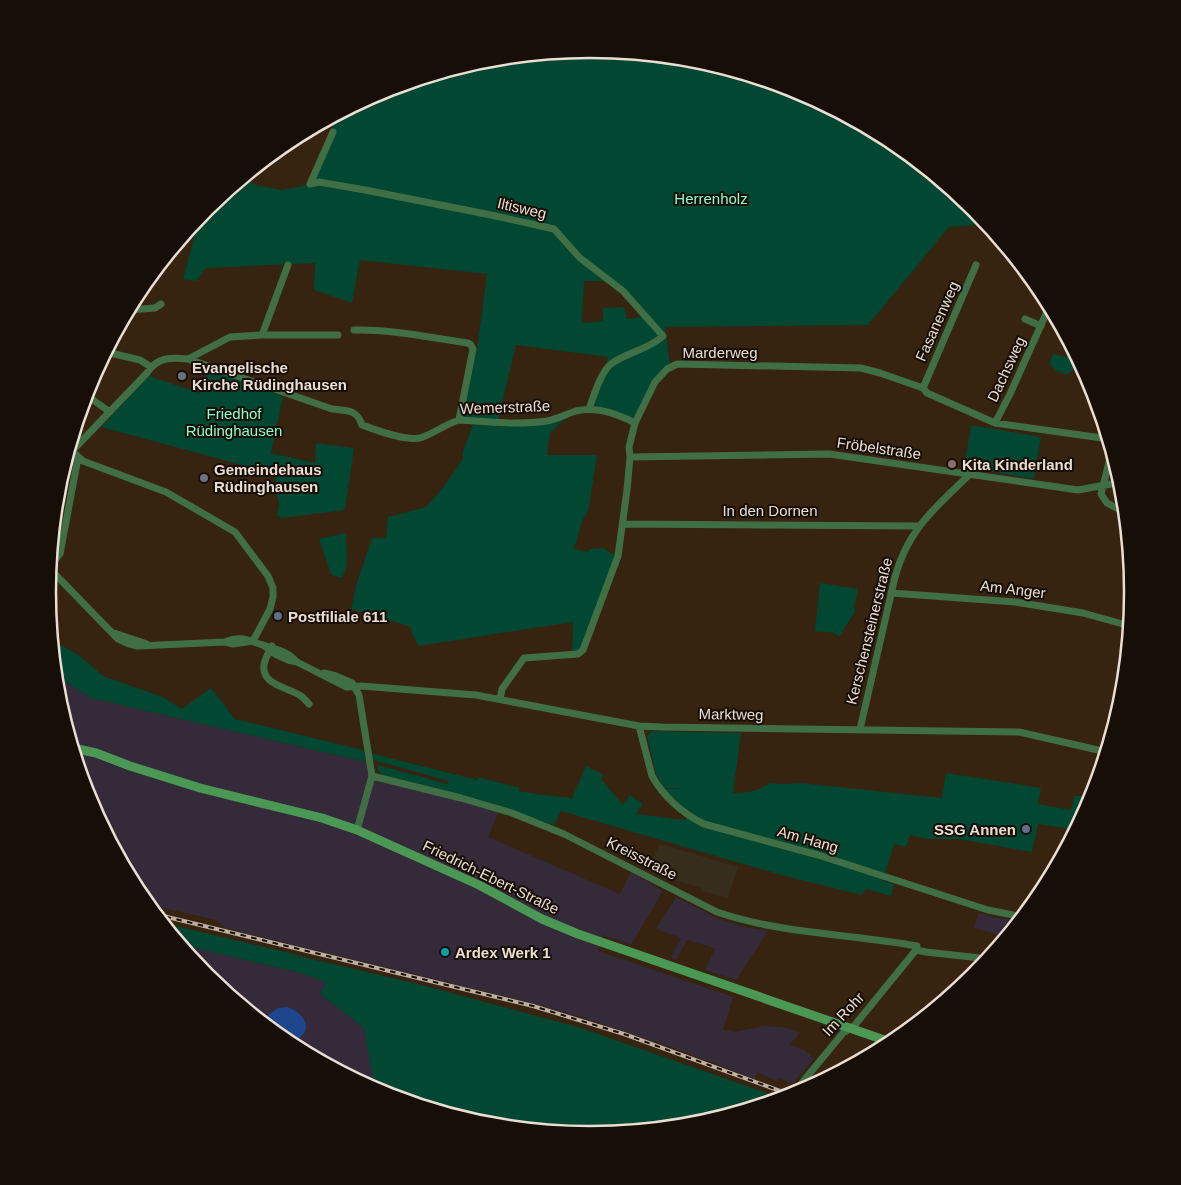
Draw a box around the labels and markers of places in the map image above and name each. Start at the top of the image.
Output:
place label: Evangelische Kirche Rüdinghausen [192,359,347,393]
marker: Evangelische Kirche Rüdinghausen [176,370,188,382]
place label: Kita Kinderland [962,456,1073,473]
marker: Kita Kinderland [946,458,958,470]
place label: Gemeindehaus Rüdinghausen [214,461,322,495]
marker: Gemeindehaus Rüdinghausen [198,472,210,484]
place label: Postfiliale 611 [288,608,387,625]
marker: Postfiliale 611 [272,610,284,622]
place label: SSG Annen [934,821,1016,838]
marker: SSG Annen [1020,823,1032,835]
place label: Ardex Werk 1 [455,944,551,961]
marker: Ardex Werk 1 [439,946,451,958]

